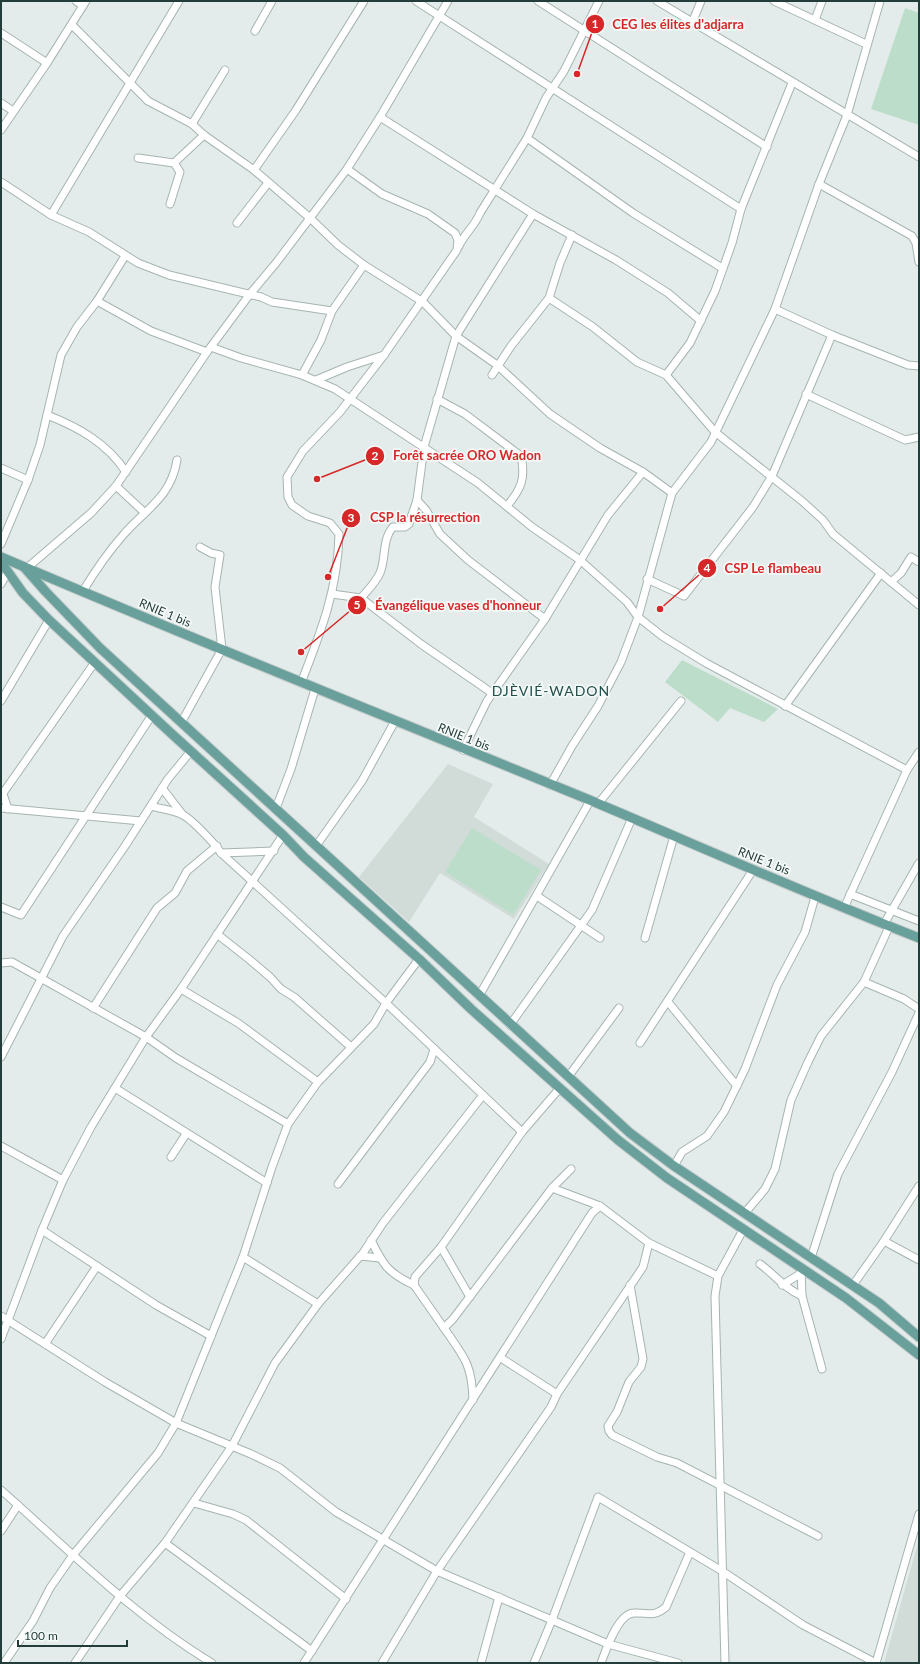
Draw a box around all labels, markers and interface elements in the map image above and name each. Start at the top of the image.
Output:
callout: CEG les élites d'adjarra [585,12,752,37]
text: 1 [592,16,599,31]
text: CEG les élites d'adjarra [612,16,744,32]
callout: Forêt sacrée ORO Wadon [365,443,549,468]
text: Forêt sacrée ORO Wadon [393,447,541,463]
text: 2 [372,448,379,463]
callout: CSP la résurrection [341,505,488,530]
text: CSP la résurrection [370,509,480,525]
text: 3 [348,510,355,525]
callout: CSP Le flambeau [697,556,830,581]
text: 4 [704,560,711,575]
text: CSP Le flambeau [725,560,821,576]
callout: Évangélique vases d'honneur [347,593,549,618]
street label: RNIE 1 bis [137,595,193,630]
text: 5 [354,597,361,612]
text: Évangélique vases d'honneur [375,597,541,613]
district label: DJÈVIÉ-WADON [492,682,610,699]
street label: RNIE 1 bis [436,719,492,754]
street label: RNIE 1 bis [736,843,792,878]
scale bar [18,1622,127,1648]
text: 100 m [24,1628,58,1643]

